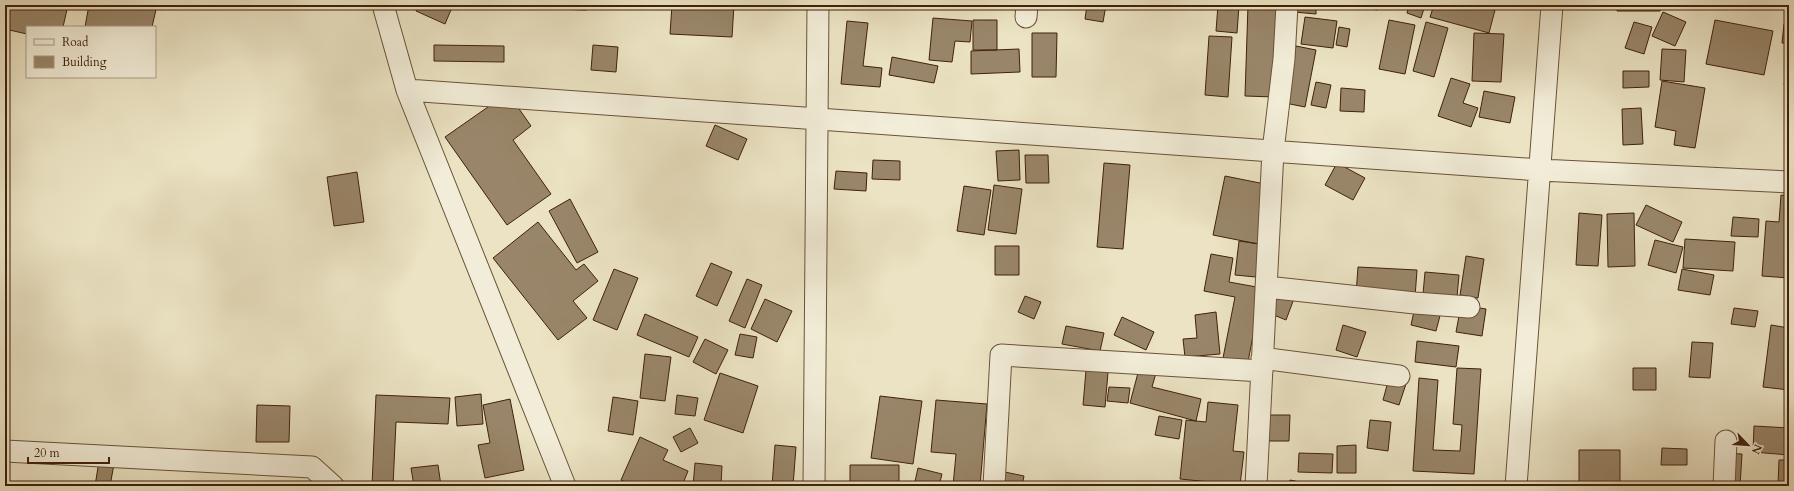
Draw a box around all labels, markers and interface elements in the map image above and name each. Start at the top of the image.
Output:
legend [26,26,156,78]
text: Road [62,34,89,50]
text: Building [62,54,107,70]
north arrow [1728,425,1768,465]
scale bar [28,439,109,465]
text: N [1748,442,1765,457]
text: 20 m [34,445,61,461]

